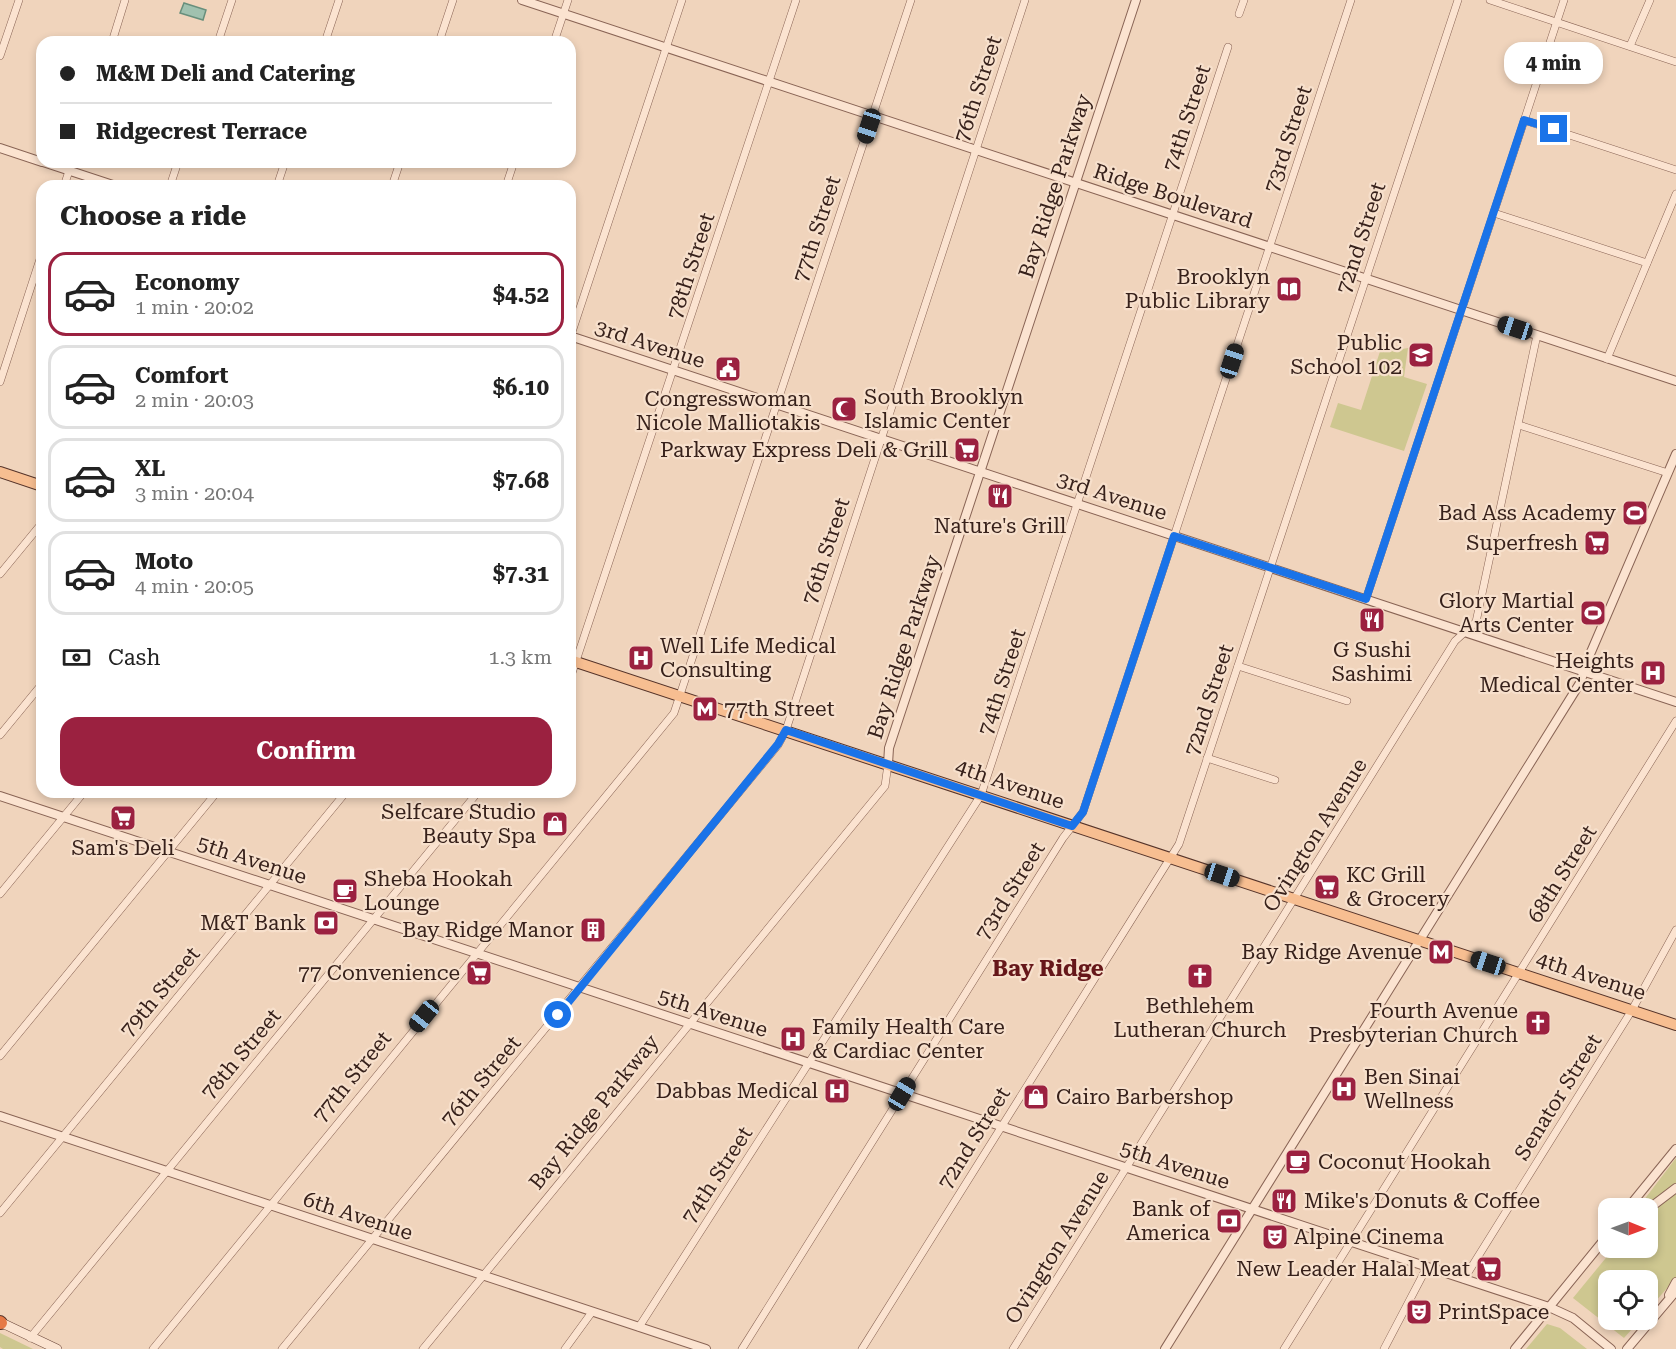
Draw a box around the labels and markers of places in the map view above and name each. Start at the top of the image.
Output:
place label: Brooklyn Public Library [1125,265,1271,313]
library icon: Brooklyn Public Library [1274,274,1304,304]
place label: Public School 102 [1290,331,1402,379]
school or university icon: Public School 102 [1406,340,1436,370]
public building icon: Congresswoman Nicole Malliotakis [713,354,743,384]
place label: South Brooklyn Islamic Center [864,385,1024,433]
place label: Congresswoman Nicole Malliotakis [636,387,820,435]
mosque icon: South Brooklyn Islamic Center [829,394,859,424]
supermarket icon: Parkway Express Deli & Grill [952,435,982,465]
place label: Parkway Express Deli & Grill [660,438,949,462]
restaurant icon: Nature's Grill [985,481,1015,511]
sports icon: Bad Ass Academy [1620,498,1650,528]
place label: Bad Ass Academy [1438,501,1617,525]
place label: Nature's Grill [934,514,1067,538]
supermarket icon: Superfresh [1582,528,1612,558]
place label: Superfresh [1466,531,1578,555]
place label: Glory Martial Arts Center [1439,589,1574,637]
sports icon: Glory Martial Arts Center [1578,598,1608,628]
restaurant icon: G Sushi Sashimi [1357,605,1387,635]
place label: Well Life Medical Consulting [660,634,836,682]
place label: G Sushi Sashimi [1332,638,1413,686]
hospital icon: Well Life Medical Consulting [626,643,656,673]
place label: Heights Medical Center [1479,649,1634,697]
hospital icon: Heights Medical Center [1638,658,1668,688]
metro station icon: 77th Street [690,694,720,724]
place label: 77th Street [724,697,835,721]
place label: Selfcare Studio Beauty Spa [381,800,537,848]
supermarket icon: Sam's Deli [108,803,138,833]
shop icon: Selfcare Studio Beauty Spa [540,809,570,839]
place label: Sam's Deli [71,836,175,860]
place label: KC Grill & Grocery [1346,863,1450,911]
place label: Sheba Hookah Lounge [364,867,513,915]
supermarket icon: KC Grill & Grocery [1312,872,1342,902]
cafe icon: Sheba Hookah Lounge [330,876,360,906]
bank icon: M&T Bank [311,908,341,938]
place label: M&T Bank [200,911,306,935]
building icon: Bay Ridge Manor [578,915,608,945]
place label: Bay Ridge Manor [402,918,574,942]
metro station icon: Bay Ridge Avenue [1426,937,1456,967]
place label: Bay Ridge Avenue [1241,940,1422,964]
supermarket icon: 77 Convenience [464,958,494,988]
place label: 77 Convenience [298,961,460,985]
church icon: Bethlehem Lutheran Church [1185,961,1215,991]
place label: Bethlehem Lutheran Church [1114,994,1287,1042]
place label: Fourth Avenue Presbyterian Church [1308,999,1518,1047]
church icon: Fourth Avenue Presbyterian Church [1523,1008,1553,1038]
place label: Family Health Care & Cardiac Center [812,1015,1005,1063]
hospital icon: Family Health Care & Cardiac Center [778,1024,808,1054]
place label: Ben Sinai Wellness [1364,1065,1460,1113]
hospital icon: Ben Sinai Wellness [1329,1074,1359,1104]
hospital icon: Dabbas Medical [822,1076,852,1106]
place label: Dabbas Medical [656,1079,819,1103]
shop icon: Cairo Barbershop [1021,1082,1051,1112]
place label: Cairo Barbershop [1056,1085,1234,1109]
cafe icon: Coconut Hookah [1283,1147,1313,1177]
place label: Coconut Hookah [1318,1150,1491,1174]
restaurant icon: Mike's Donuts & Coffee [1269,1186,1299,1216]
place label: Mike's Donuts & Coffee [1304,1189,1540,1213]
place label: Bank of America [1126,1197,1211,1245]
bank icon: Bank of America [1214,1206,1244,1236]
theatre icon: Alpine Cinema [1260,1222,1290,1252]
place label: Alpine Cinema [1294,1225,1444,1249]
supermarket icon: New Leader Halal Meat [1474,1254,1504,1284]
place label: New Leader Halal Meat [1236,1257,1470,1281]
theatre icon: PrintSpace [1404,1297,1434,1327]
place label: PrintSpace [1438,1300,1549,1324]

